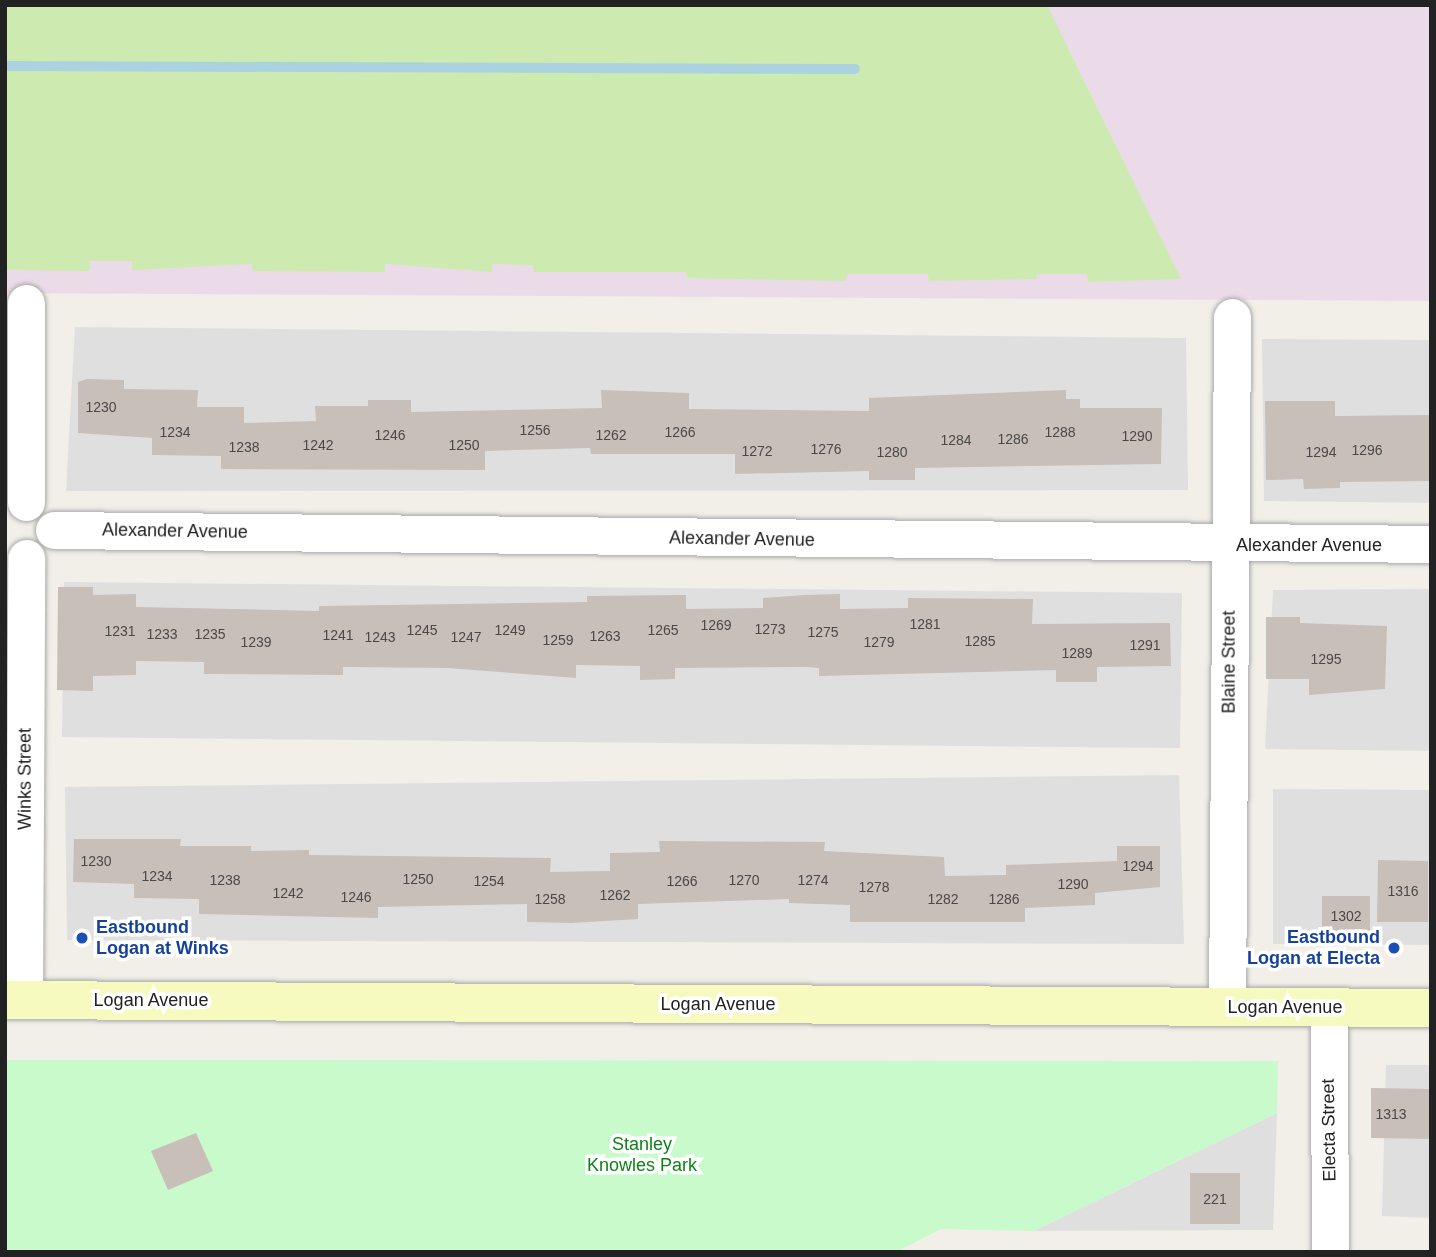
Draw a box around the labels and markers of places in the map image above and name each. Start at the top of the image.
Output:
place label: Eastbound Logan at Winks [96,917,229,960]
place label: Eastbound Logan at Electa [1247,927,1380,970]
marker: Eastbound Logan at Winks [74,930,90,946]
marker: Eastbound Logan at Electa [1386,940,1402,956]

